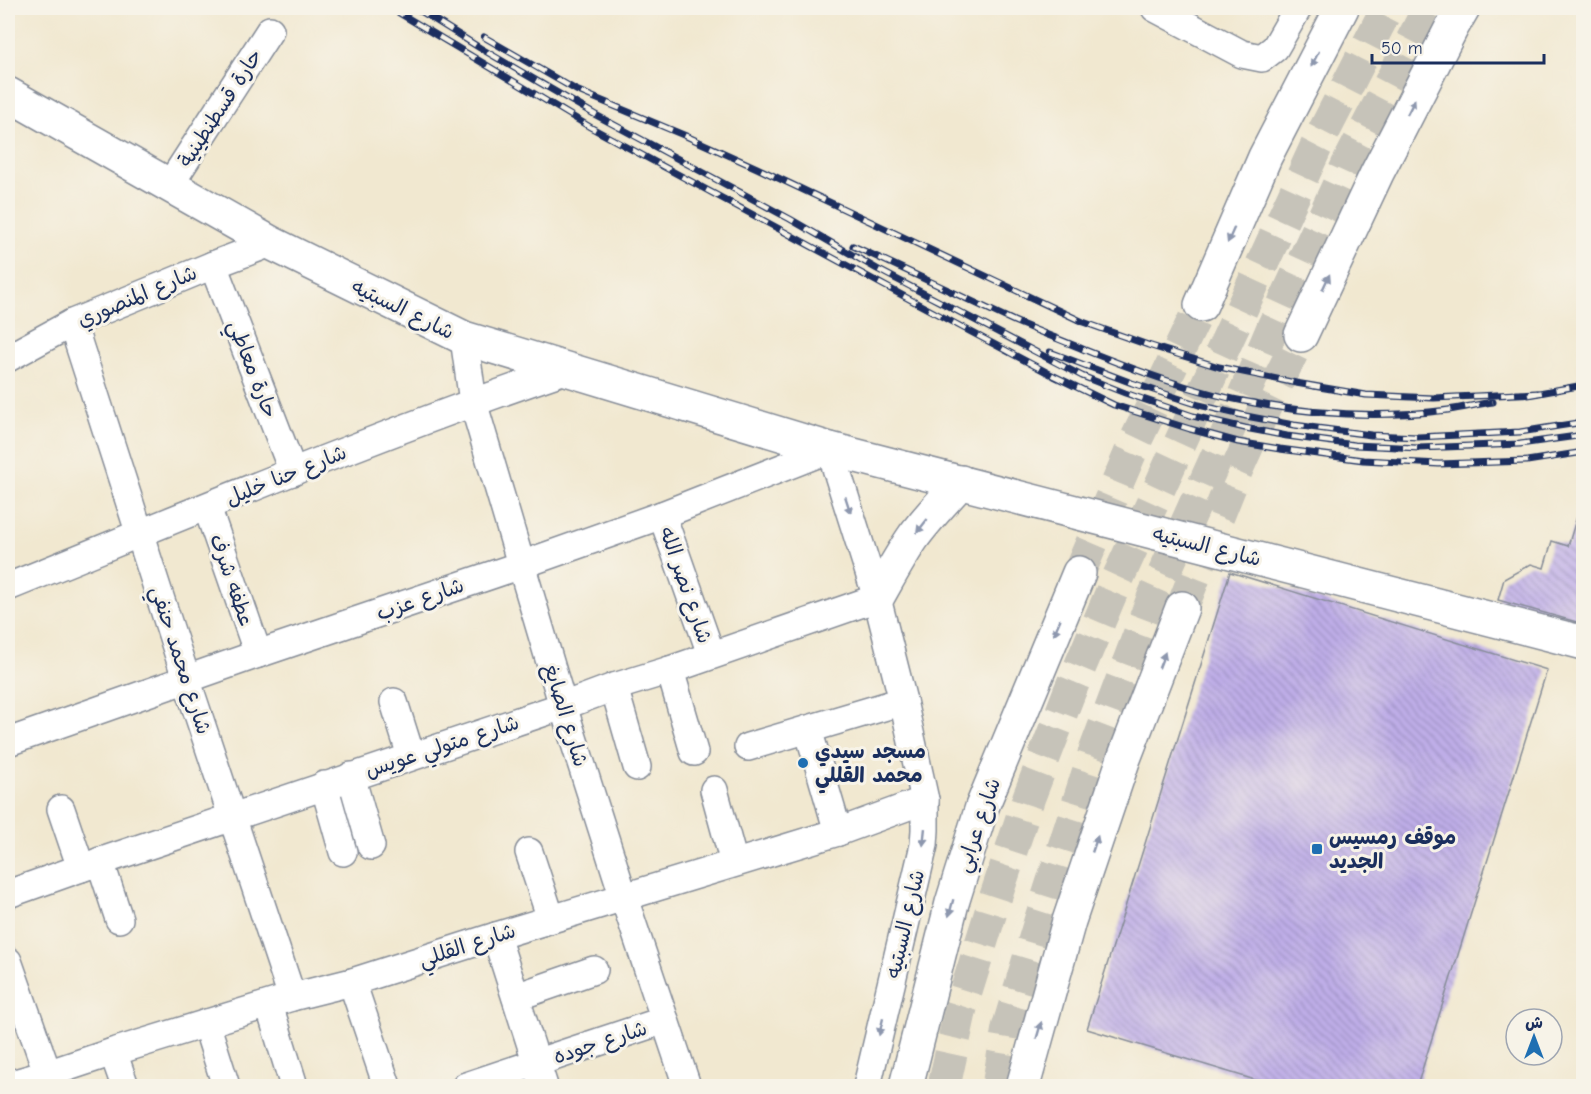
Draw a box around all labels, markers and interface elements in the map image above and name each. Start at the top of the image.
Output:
scale bar [1372,27,1544,65]
text: 50 m [1381,38,1423,59]
street label: حارة قسطنطينية [173,44,267,172]
one-way arrow [1310,50,1320,68]
one-way arrow [1406,98,1416,115]
one-way arrow [1226,227,1236,245]
street label: شارع المنصوري [74,260,202,335]
street label: شارع السبتيه [347,274,458,347]
one-way arrow [1322,274,1331,291]
street label: حارة معاطي [217,317,283,424]
street label: شارع حنا خليل [222,440,351,513]
one-way arrow [844,496,853,514]
one-way arrow [915,518,928,534]
street label: شارع السبتيه [1150,521,1264,574]
street label: شارع نصر الله [652,524,717,647]
street label: عطفه شرف [205,531,259,629]
street label: شارع عزب [373,573,468,628]
street label: شارع محمد حنفي [139,583,216,739]
one-way arrow [1052,618,1061,636]
one-way arrow [1157,651,1167,669]
street label: شارع الصايغ [536,661,593,770]
street label: شارع متولي عويس [362,710,524,789]
place label: مسجد سيدي محمد القللي [815,739,926,794]
marker: مسجد سيدي محمد القللي [796,756,810,770]
street label: شارع عرابي [951,775,1012,878]
place label: موقف رمسيس الجديد [1329,825,1456,874]
one-way arrow [919,827,929,846]
one-way arrow [1091,835,1101,853]
marker: موقف رمسيس الجديد [1310,842,1324,856]
street label: شارع السبتيه [881,867,932,981]
one-way arrow [946,899,956,917]
street label: شارع القللي [416,918,521,979]
north arrow [1504,1007,1564,1067]
text: ش [1525,1014,1543,1032]
street label: شارع جوده [550,1016,651,1071]
one-way arrow [876,1018,885,1037]
one-way arrow [1035,1021,1044,1039]

